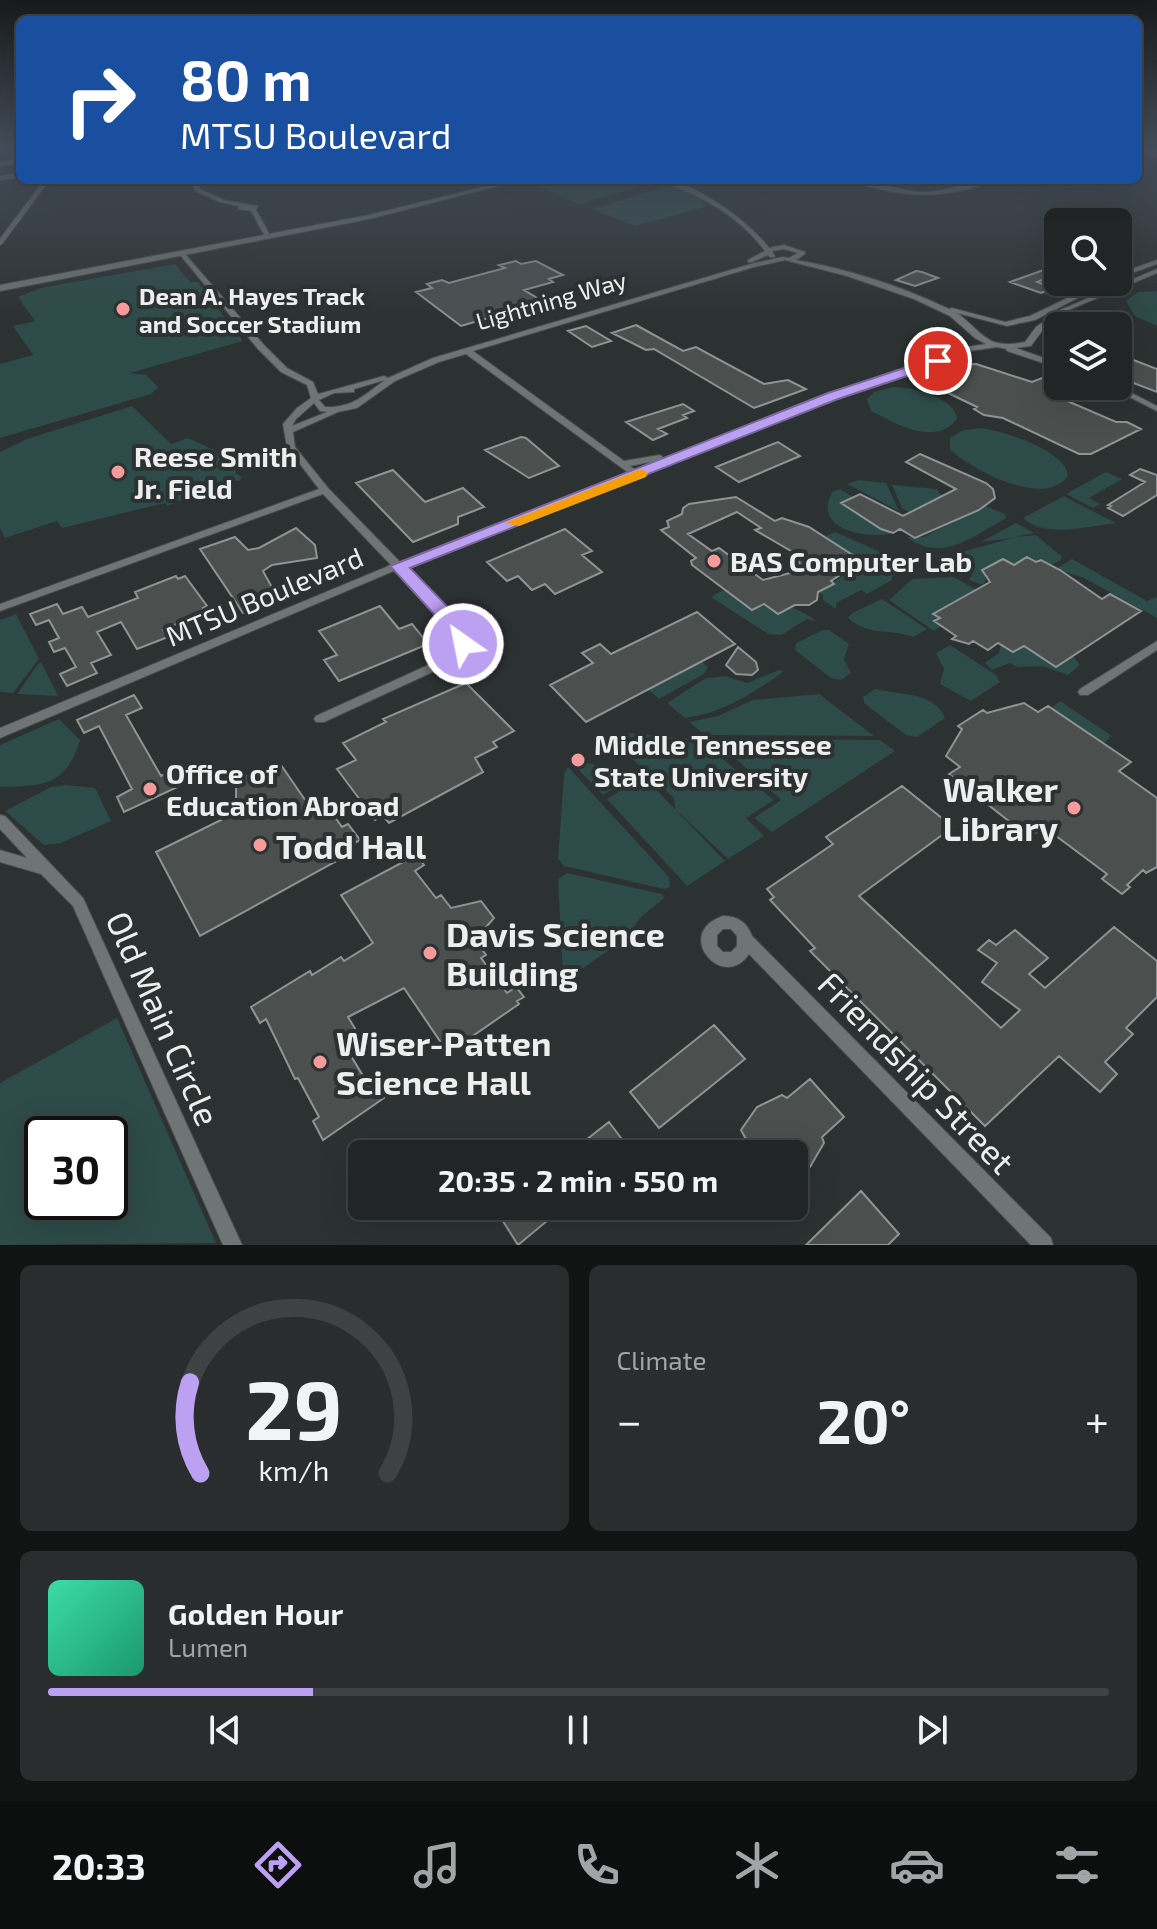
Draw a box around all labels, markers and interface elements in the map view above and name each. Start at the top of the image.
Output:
text: 80 m [180,45,312,112]
icon: right [48,48,152,152]
text: MTSU Boulevard [180,113,451,156]
map controls [1044,208,1132,400]
button: search [1044,208,1132,296]
street label: Lightning Way [472,265,630,335]
place label: Dean A. Hayes Track and Soccer Stadium [139,281,366,338]
marker: Dean A. Hayes Track and Soccer Stadium [114,300,132,318]
button: layers [1044,312,1132,400]
pin [904,327,972,395]
icon: arrive [916,339,960,383]
place label: Reese Smith Jr. Field [134,439,297,505]
marker: Reese Smith Jr. Field [109,463,127,481]
street label: MTSU Boulevard [160,539,368,653]
place label: BAS Computer Lab [730,544,972,578]
marker: BAS Computer Lab [705,552,723,570]
position arrow [421,602,505,686]
place label: Middle Tennessee State University [594,727,832,793]
marker: Middle Tennessee State University [569,751,587,769]
place label: Office of Education Abroad [166,756,400,822]
place label: Walker Library [943,768,1058,849]
marker: Office of Education Abroad [141,780,159,798]
marker: Walker Library [1065,799,1083,817]
place label: Todd Hall [276,825,427,866]
marker: Todd Hall [251,836,269,854]
street label: Old Main Circle [98,905,230,1131]
place label: Davis Science Building [446,913,665,993]
marker: Davis Science Building [421,944,439,962]
street label: Friendship Street [810,963,1024,1181]
place label: Wiser-Patten Science Hall [336,1022,551,1102]
marker: Wiser-Patten Science Hall [311,1053,329,1071]
speed limit sign: 30 [24,1116,128,1220]
text: 20:35 · 2 min · 550 m [438,1162,718,1198]
text: Climate [617,1344,706,1375]
text: 29 [246,1357,343,1457]
text: 20° [817,1384,910,1456]
text: − [617,1393,642,1446]
text: + [1085,1393,1109,1446]
text: km/h [259,1452,330,1487]
text: Golden Hour [168,1595,343,1631]
text: Lumen [168,1631,248,1662]
icon: previous [203,1708,247,1752]
icon: pause [556,1708,600,1752]
icon: next [910,1708,954,1752]
icon: directions [250,1837,306,1893]
icon: music [409,1837,465,1893]
icon: phone [569,1837,625,1893]
icon: climate [729,1837,785,1893]
icon: car [889,1837,945,1893]
icon: filters [1049,1837,1105,1893]
text: 20:33 [52,1844,146,1887]

